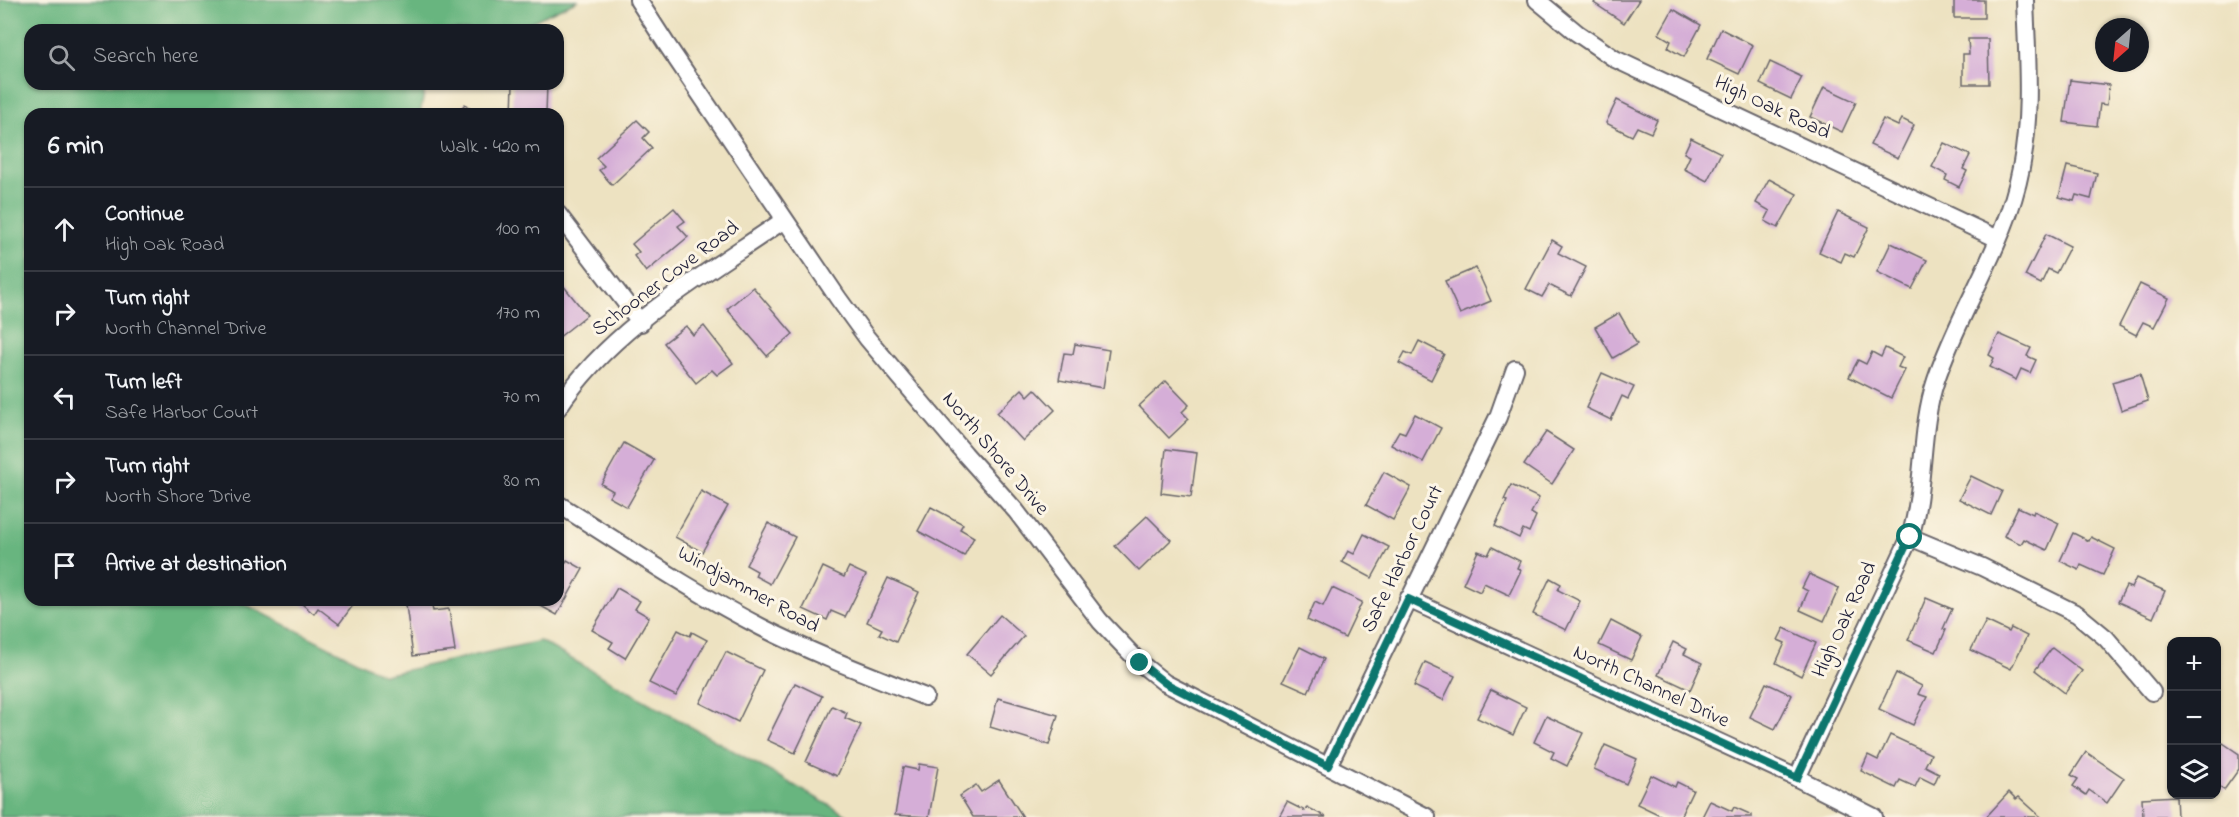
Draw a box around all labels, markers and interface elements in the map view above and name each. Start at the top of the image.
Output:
north arrow [2095,18,2149,72]
search box [24,24,564,90]
icon: search [45,41,78,74]
text: Search here [93,41,198,73]
street label: High Oak Road [1708,68,1835,150]
text: 6 min [48,128,104,166]
text: Walk · 420 m [440,133,540,162]
text: Continue [105,199,184,231]
icon: ahead [48,213,81,246]
street label: Schooner Cove Road [586,213,746,344]
text: 100 m [496,215,540,244]
text: High Oak Road [105,231,224,260]
text: Turn right [105,283,190,315]
icon: right [48,297,81,330]
text: 170 m [496,299,540,328]
text: North Channel Drive [105,315,266,344]
text: Turn left [105,367,182,399]
icon: left [48,381,81,414]
text: 70 m [503,383,540,412]
street label: North Shore Drive [934,386,1056,523]
text: Safe Harbor Court [105,399,258,428]
text: Turn right [105,451,190,483]
icon: right [48,465,81,498]
text: 80 m [503,467,540,496]
street label: Safe Harbor Court [1354,480,1452,638]
text: North Shore Drive [105,483,251,512]
route start [1896,523,1922,549]
street label: Windjammer Road [672,539,825,642]
icon: arrive [48,549,81,582]
text: Arrive at destination [105,549,287,581]
street label: High Oak Road [1805,557,1887,684]
map controls [2167,637,2221,799]
button: + [2167,637,2221,691]
street label: North Channel Drive [1568,638,1735,737]
route end [1126,649,1152,675]
button: − [2167,691,2221,745]
button: layers [2167,745,2221,799]

